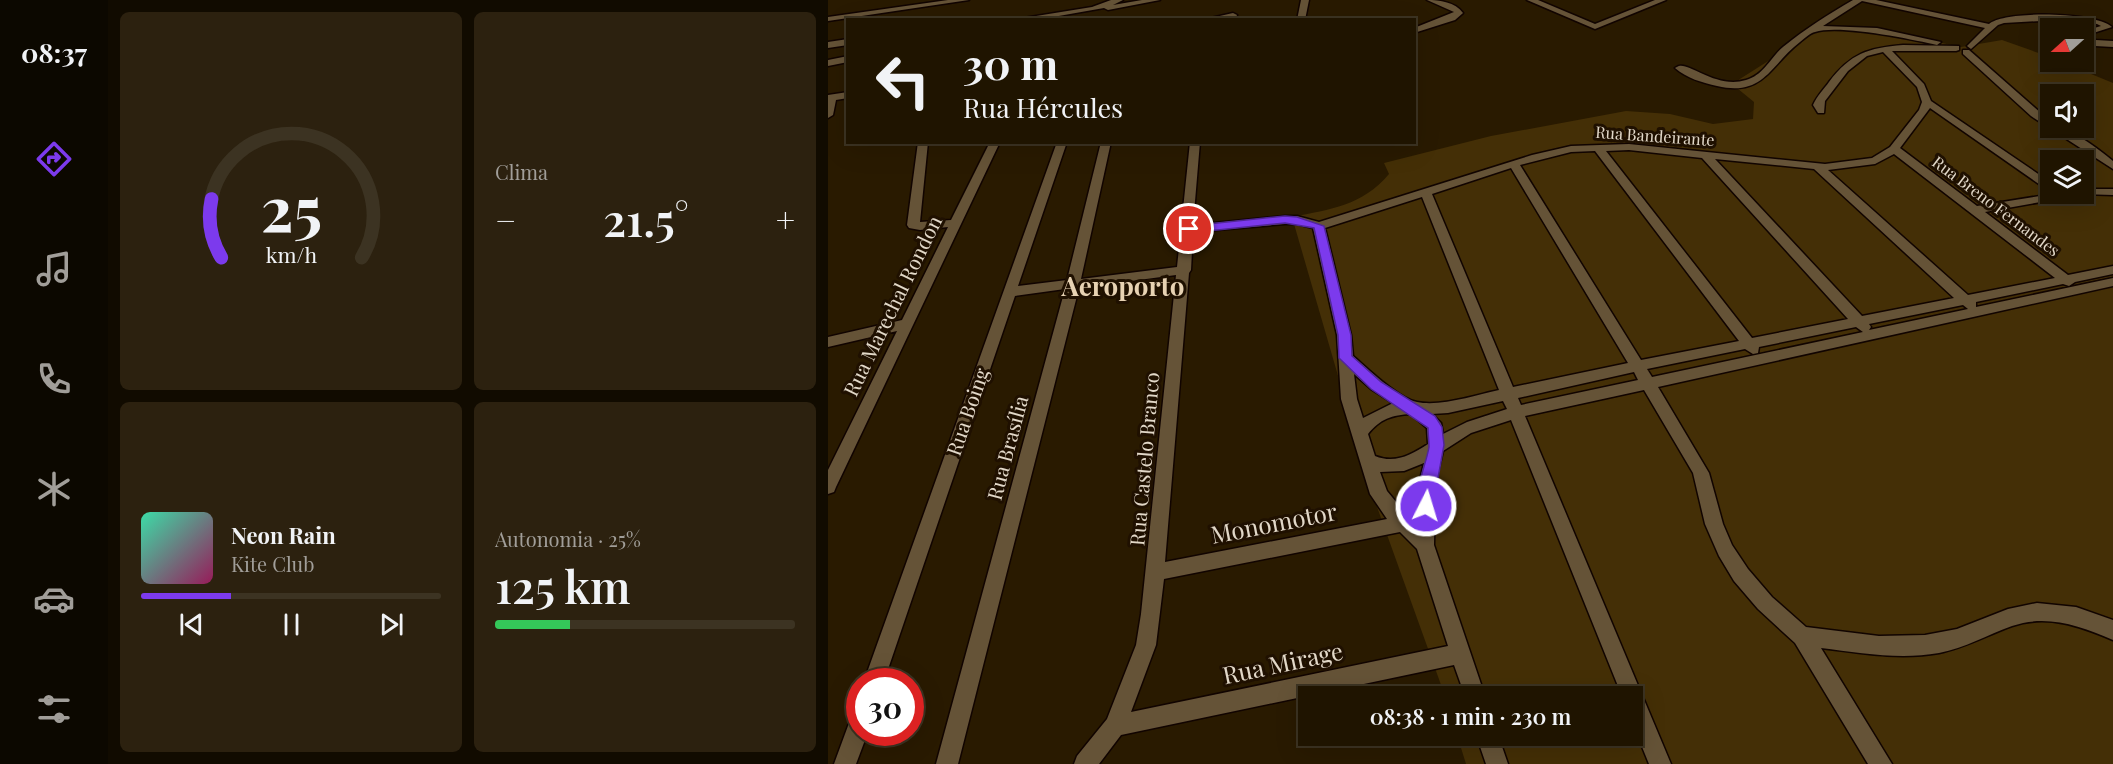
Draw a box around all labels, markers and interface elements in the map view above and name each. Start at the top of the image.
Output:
north arrow [2040,18,2094,72]
map controls [2040,18,2094,204]
text: 08:37 [21,34,87,70]
text: 30 m [963,35,1058,91]
icon: left [864,42,942,120]
button: sound [2040,84,2094,138]
text: Rua Hércules [963,89,1123,125]
street label: Rua Bandeirante [1595,121,1715,150]
icon: directions [33,138,75,180]
button: layers [2040,150,2094,204]
street label: Rua Breno Fernandes [1928,151,2064,260]
text: Clima [495,158,548,185]
text: 25 [260,164,322,248]
text: 21.5° [603,188,689,248]
text: − [495,197,516,241]
text: + [776,197,795,241]
pin [1163,203,1214,254]
street label: Rua Marechal Rondon [836,211,947,400]
icon: arrive [1172,212,1205,245]
text: km/h [265,240,317,268]
icon: music [33,248,75,290]
district label: Aeroporto [1061,268,1184,303]
icon: phone [33,358,75,400]
street label: Rua Boing [939,364,994,459]
street label: Rua Castelo Branco [1122,371,1165,547]
street label: Rua Brasília [980,392,1033,503]
icon: climate [33,468,75,510]
position arrow [1394,474,1458,538]
street label: Monomotor [1208,494,1340,550]
text: Neon Rain [231,520,336,550]
text: Autonomia · 25% [495,525,641,552]
text: Kite Club [231,550,315,577]
text: 125 km [495,555,631,615]
icon: car [33,578,75,620]
icon: previous [175,608,208,641]
icon: pause [275,608,308,641]
icon: next [375,608,408,641]
street label: Rua Mirage [1219,634,1346,690]
speed limit sign: 30 [846,668,924,746]
icon: filters [33,688,75,730]
text: 08:38 · 1 min · 230 m [1370,701,1571,731]

